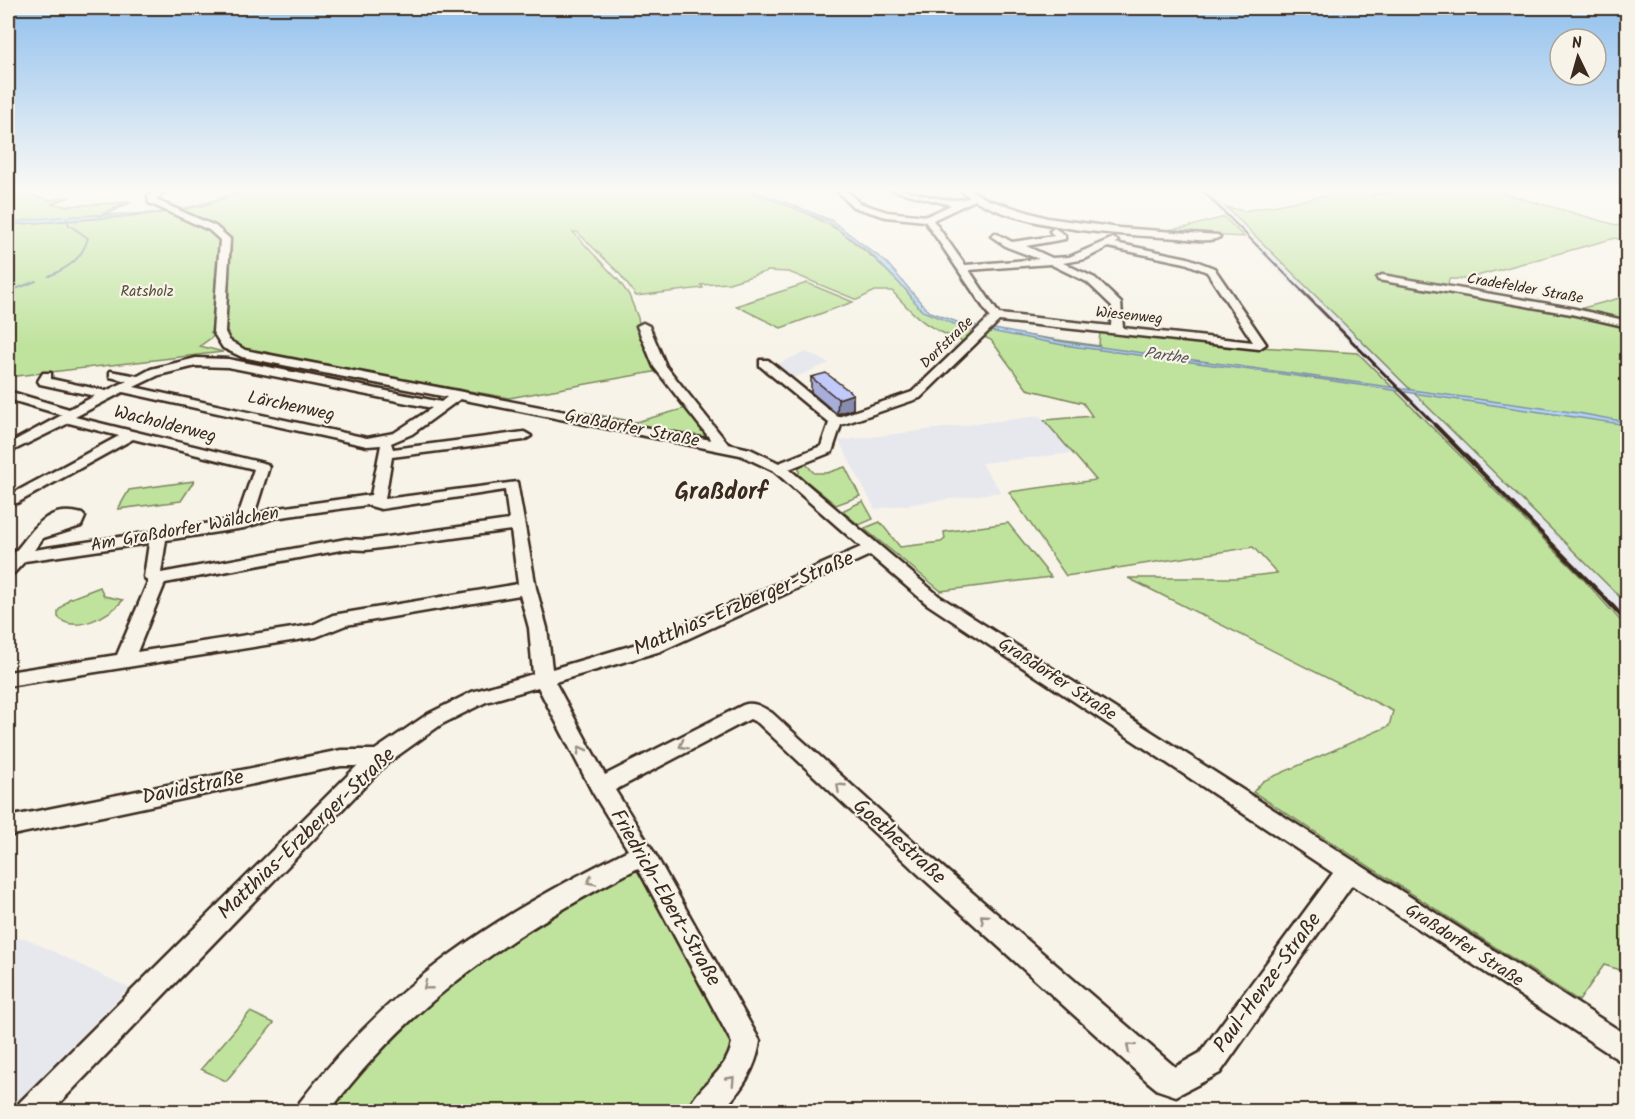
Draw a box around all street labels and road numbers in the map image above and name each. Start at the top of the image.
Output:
street label: Cradefelder Straße [1465,267,1585,311]
street label: Wiesenweg [1094,301,1164,331]
street label: Dorfstraße [915,311,980,375]
street label: Lärchenweg [245,384,337,430]
street label: Wacholderweg [111,398,219,452]
street label: Graßdorfer Straße [562,402,702,456]
street label: Am Graßdorfer Wäldchen [88,499,282,561]
street label: Matthias-Erzberger-Straße [628,542,860,666]
street label: Graßdorfer Straße [992,631,1122,729]
street label: Matthias-Erzberger-Straße [210,739,404,928]
street label: Davidstraße [139,761,248,815]
street label: Goethestraße [845,791,954,894]
street label: Friedrich-Ebert-Straße [601,803,730,993]
street label: Graßdorfer Straße [1399,897,1529,995]
street label: Paul-Henze-Straße [1206,905,1331,1060]

